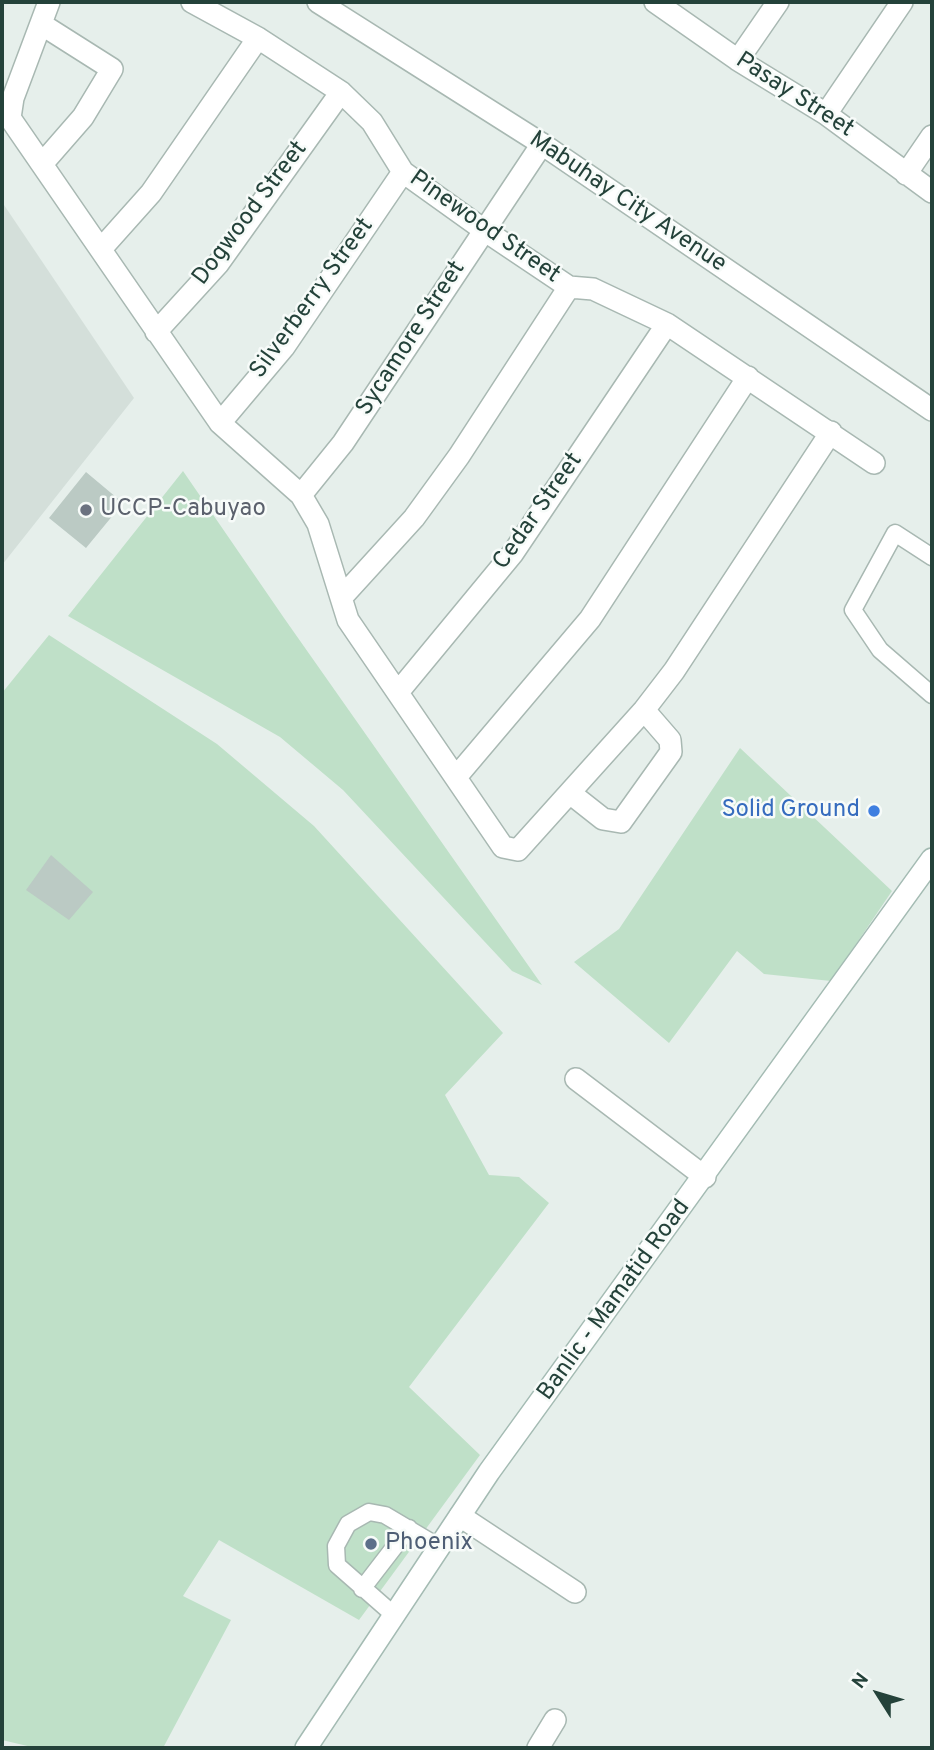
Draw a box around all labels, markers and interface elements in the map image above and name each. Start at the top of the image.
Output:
street label: Pasay Street [729,47,859,145]
street label: Mabuhay City Avenue [523,126,731,280]
street label: Dogwood Street [187,136,315,292]
street label: Pinewood Street [403,165,565,291]
street label: Silverberry Street [245,213,381,385]
street label: Sycamore Street [351,256,473,422]
street label: Cedar Street [488,448,590,576]
place label: UCCP-Cabuyao [100,496,266,524]
marker: UCCP-Cabuyao [78,502,94,518]
place label: Solid Ground [721,797,860,825]
marker: Solid Ground [866,803,882,819]
street label: Banlic - Mamatid Road [532,1195,698,1407]
place label: Phoenix [385,1530,473,1558]
marker: Phoenix [363,1536,379,1552]
north arrow [843,1659,913,1729]
text: N [848,1669,875,1694]

